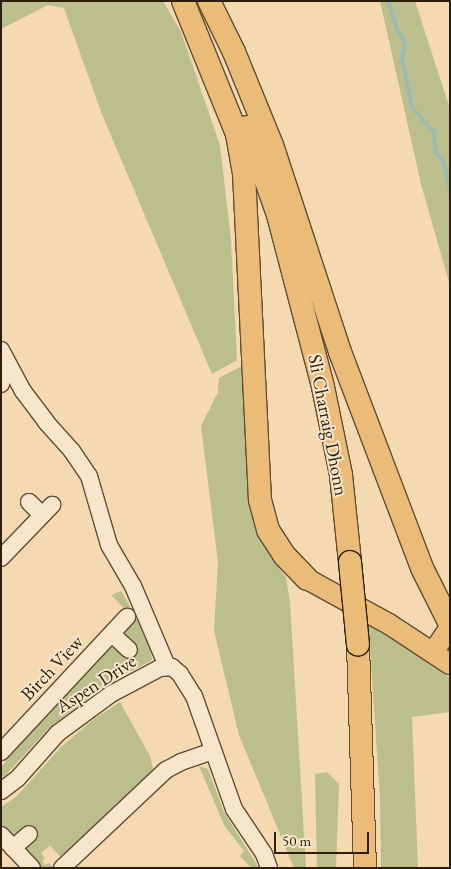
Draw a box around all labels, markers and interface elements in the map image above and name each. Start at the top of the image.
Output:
street label: Sli Charraig Dhonn [303,353,353,497]
street label: Birch View [16,631,88,705]
street label: Aspen Drive [52,650,140,718]
scale bar [276,822,371,854]
text: 50 m [282,831,311,850]

